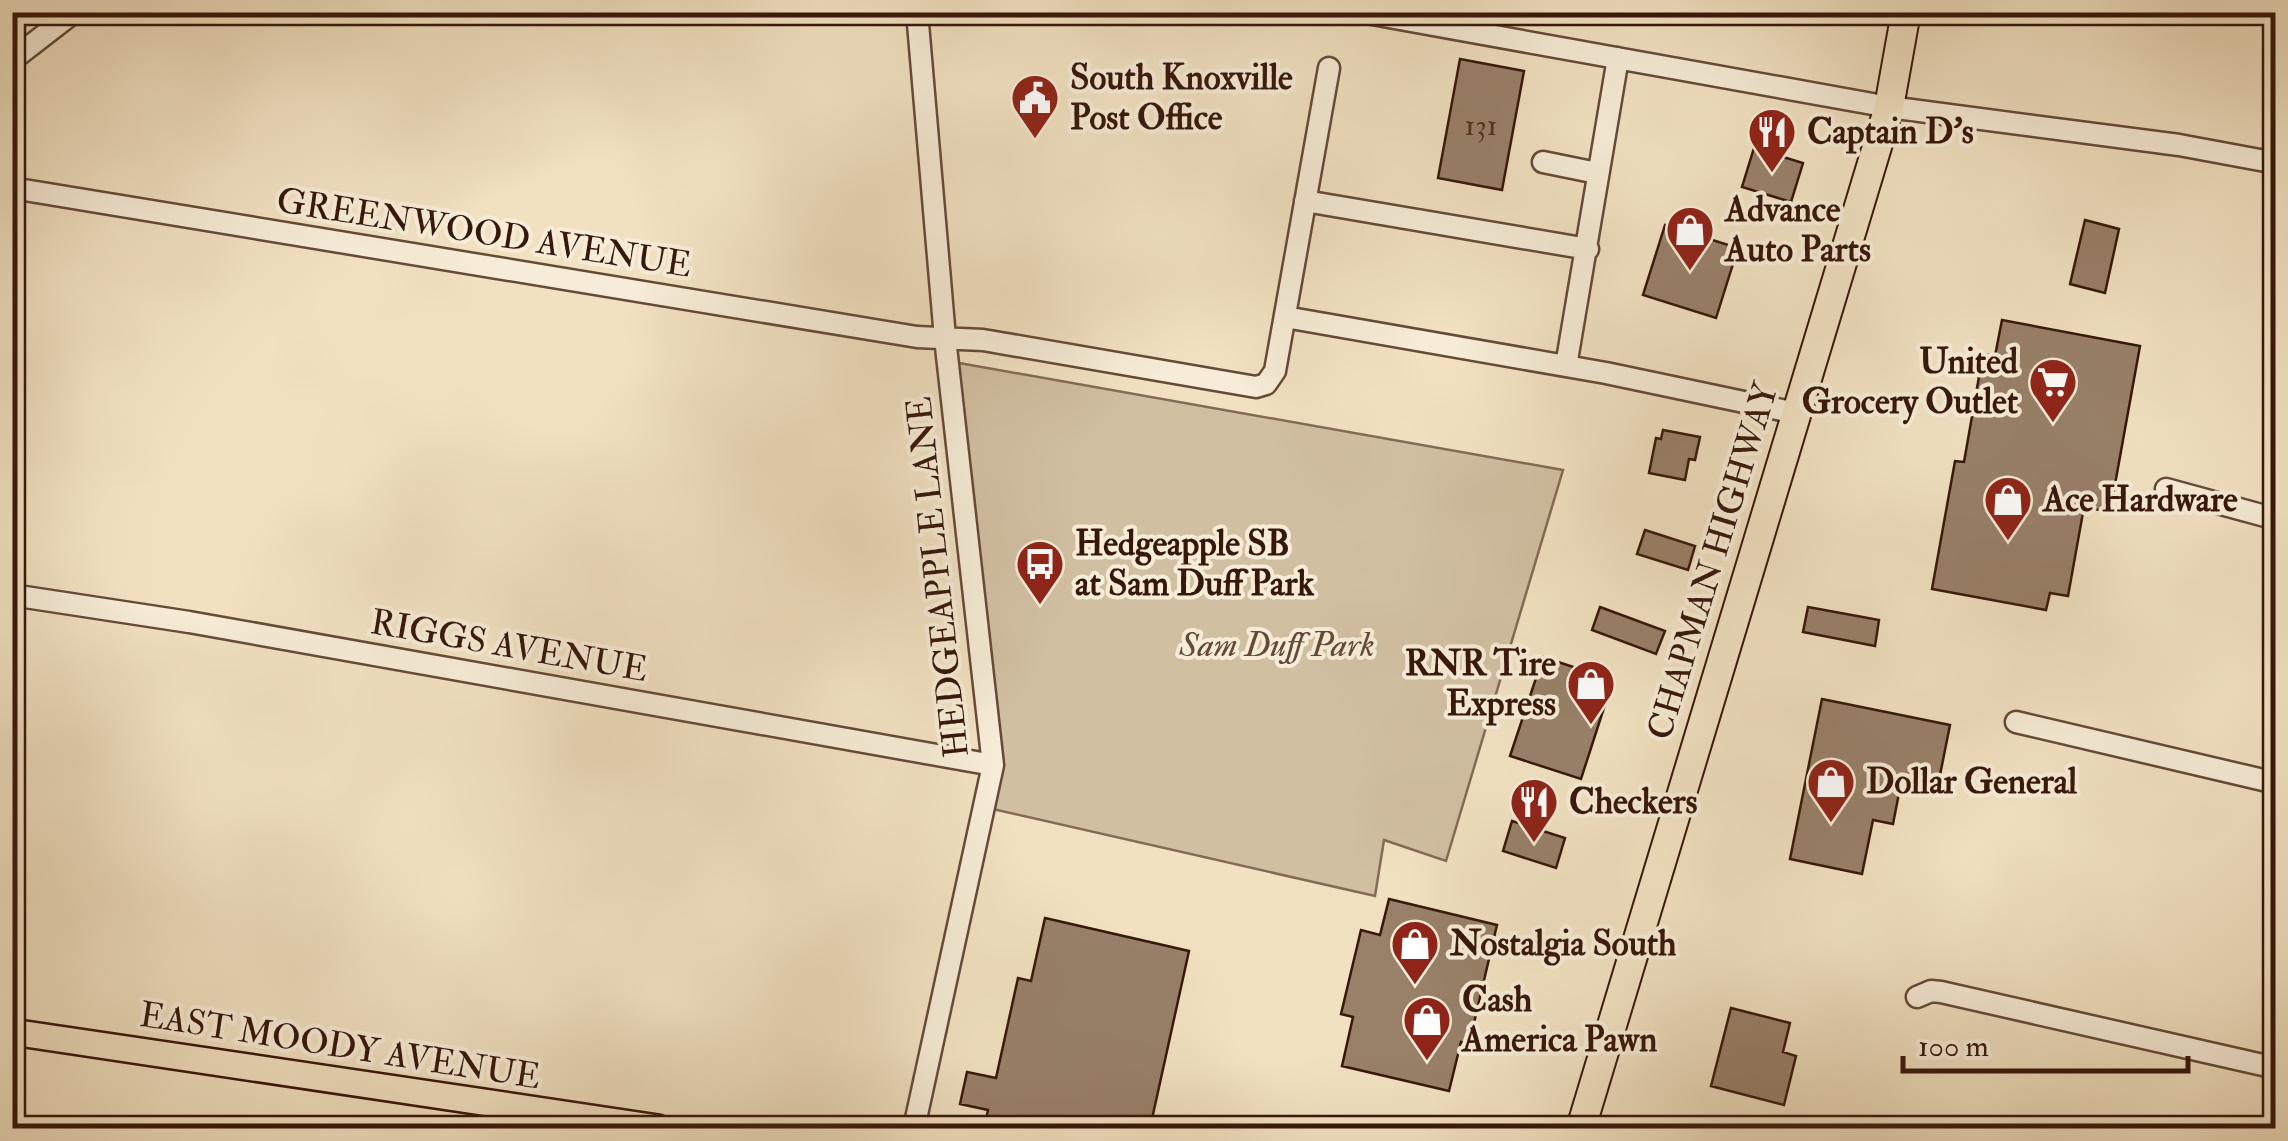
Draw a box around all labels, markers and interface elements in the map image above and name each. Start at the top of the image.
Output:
place label: South Knoxville Post Office [1070,56,1293,140]
public building icon: South Knoxville Post Office [1009,72,1061,140]
restaurant icon: Captain D's [1746,106,1798,174]
house number: 131 [1465,107,1497,144]
place label: Captain D's [1807,110,1974,154]
street label: GREENWOOD AVENUE [273,178,695,288]
place label: Advance Auto Parts [1723,188,1871,272]
shop icon: Advance Auto Parts [1664,204,1716,272]
place label: United Grocery Outlet [1802,340,2019,425]
supermarket icon: United Grocery Outlet [2027,356,2079,424]
street label: CHAPMAN HIGHWAY [1638,376,1789,745]
street label: HEDGEAPPLE LANE [897,394,979,760]
shop icon: Ace Hardware [1982,474,2034,542]
place label: Ace Hardware [2041,478,2238,522]
place label: Hedgeapple SB at Sam Duff Park [1075,522,1314,606]
bus stop icon: Hedgeapple SB at Sam Duff Park [1014,538,1066,606]
street label: RIGGS AVENUE [367,600,651,692]
park label: Sam Duff Park [1178,623,1375,667]
place label: RNR Tire Express [1405,642,1556,726]
shop icon: RNR Tire Express [1565,658,1617,726]
shop icon: Dollar General [1805,756,1857,824]
place label: Dollar General [1866,760,2078,804]
restaurant icon: Checkers [1508,776,1560,844]
place label: Checkers [1569,780,1698,824]
shop icon: Nostalgia South [1389,918,1441,986]
place label: Nostalgia South [1449,922,1677,966]
place label: Cash America Pawn [1460,978,1657,1062]
street label: EAST MOODY AVENUE [136,993,544,1099]
shop icon: Cash America Pawn [1401,994,1453,1062]
scale bar [1903,1011,2188,1073]
text: 100 m [1918,1028,1989,1065]

